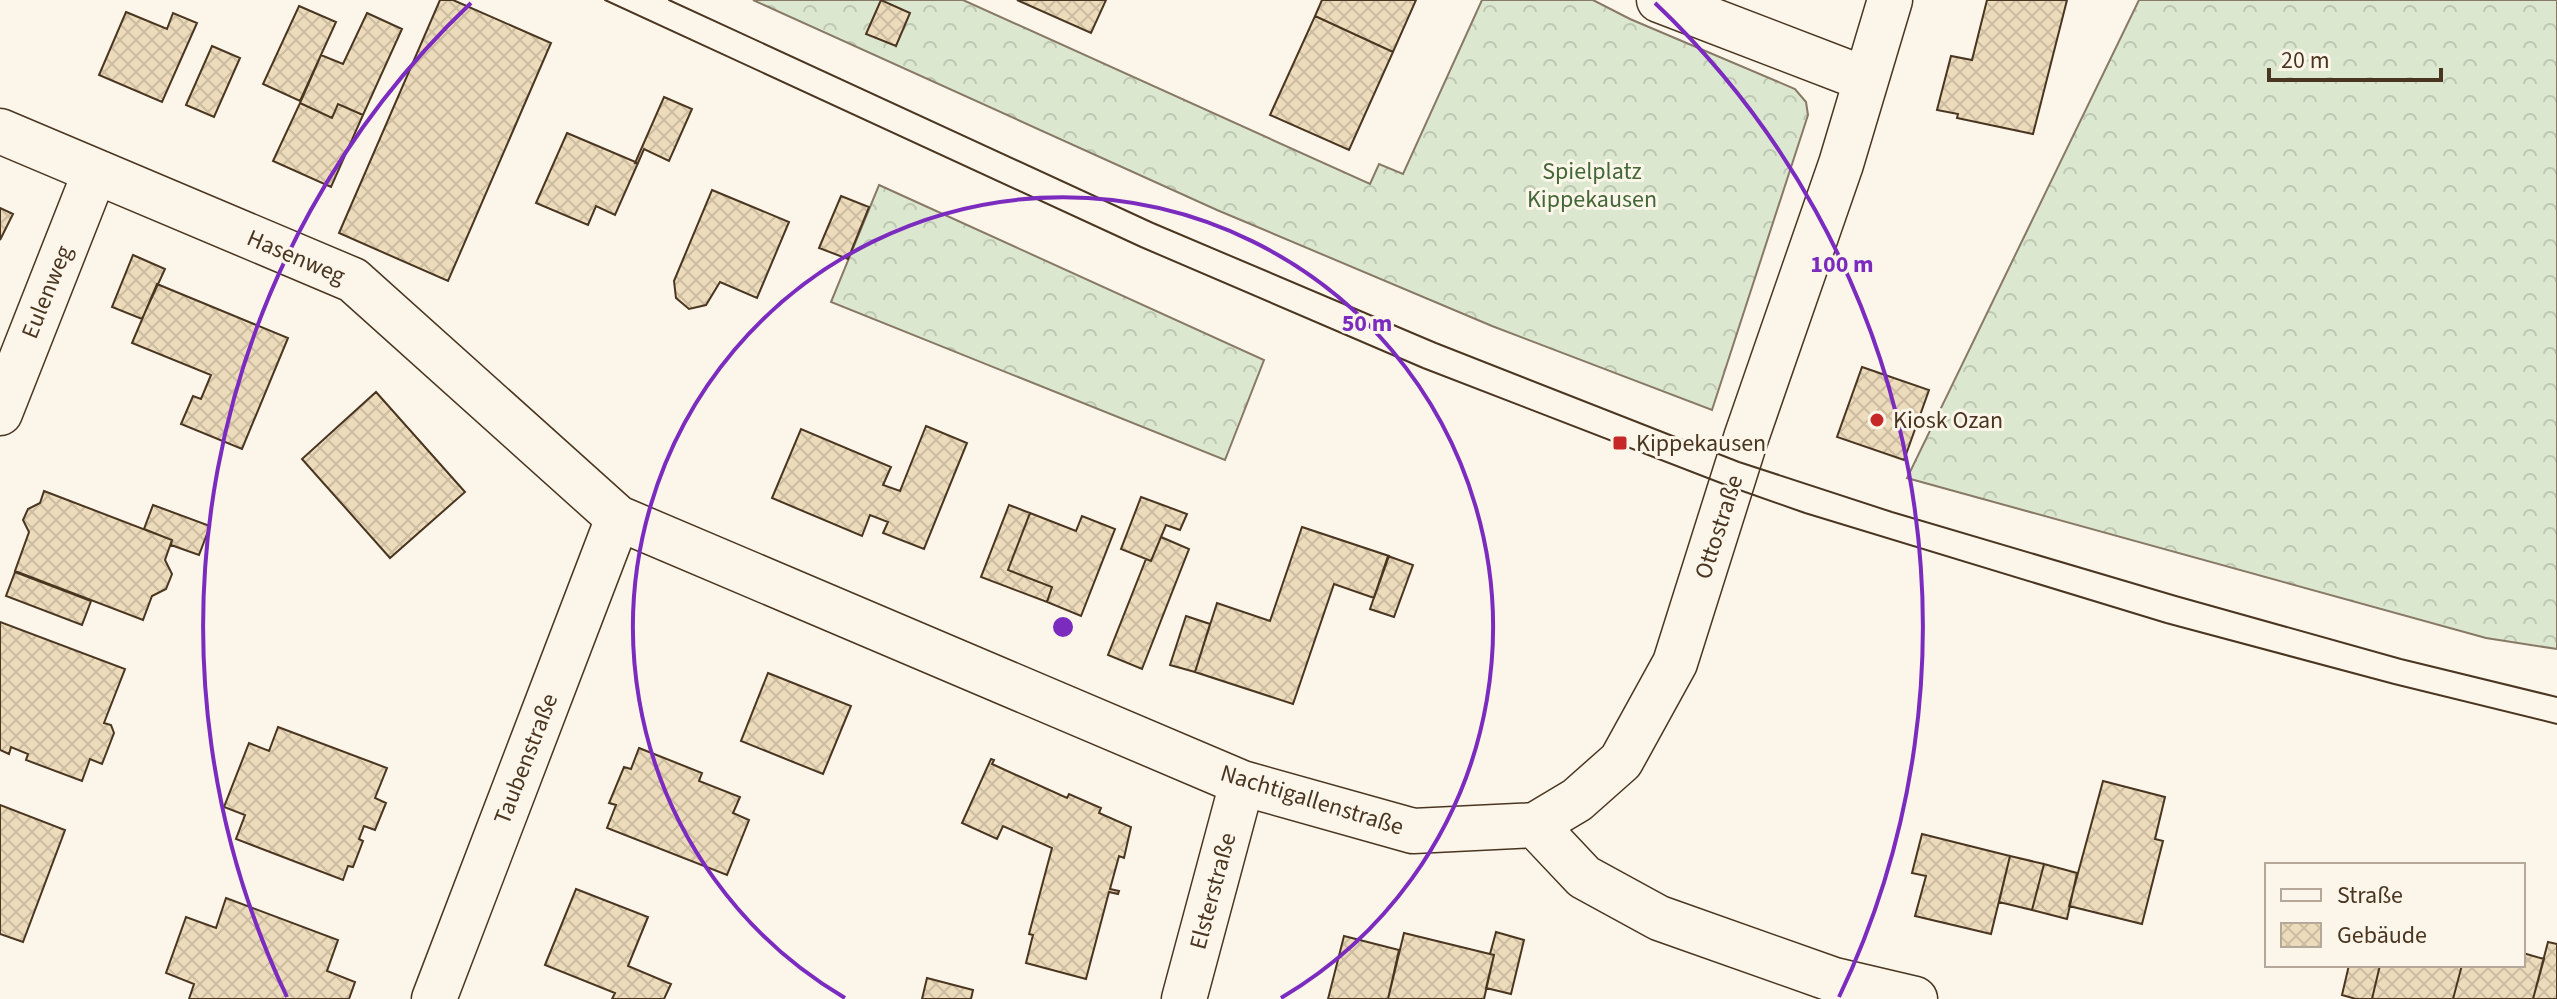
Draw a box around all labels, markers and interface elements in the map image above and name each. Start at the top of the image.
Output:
scale bar [2269,32,2441,82]
text: 20 m [2281,43,2330,78]
park label: Spielplatz Kippekausen [1527,154,1657,217]
street label: Hasenweg [241,221,351,293]
street label: Eulenweg [12,240,82,344]
text: 100 m [1810,247,1874,282]
text: 50 m [1342,306,1392,341]
place label: Kiosk Ozan [1893,403,2003,438]
marker: Kiosk Ozan [1868,411,1886,429]
place label: Kippekausen [1636,426,1766,461]
marker: Kippekausen [1611,434,1629,452]
street label: Ottostraße [1686,470,1752,584]
centre of rings [1049,613,1077,641]
street label: Taubenstraße [485,688,567,830]
street label: Nachtigallenstraße [1216,755,1408,845]
street label: Elsterstraße [1181,829,1245,953]
legend [2265,863,2525,967]
text: Straße [2337,878,2403,913]
text: Gebäude [2337,918,2427,953]

